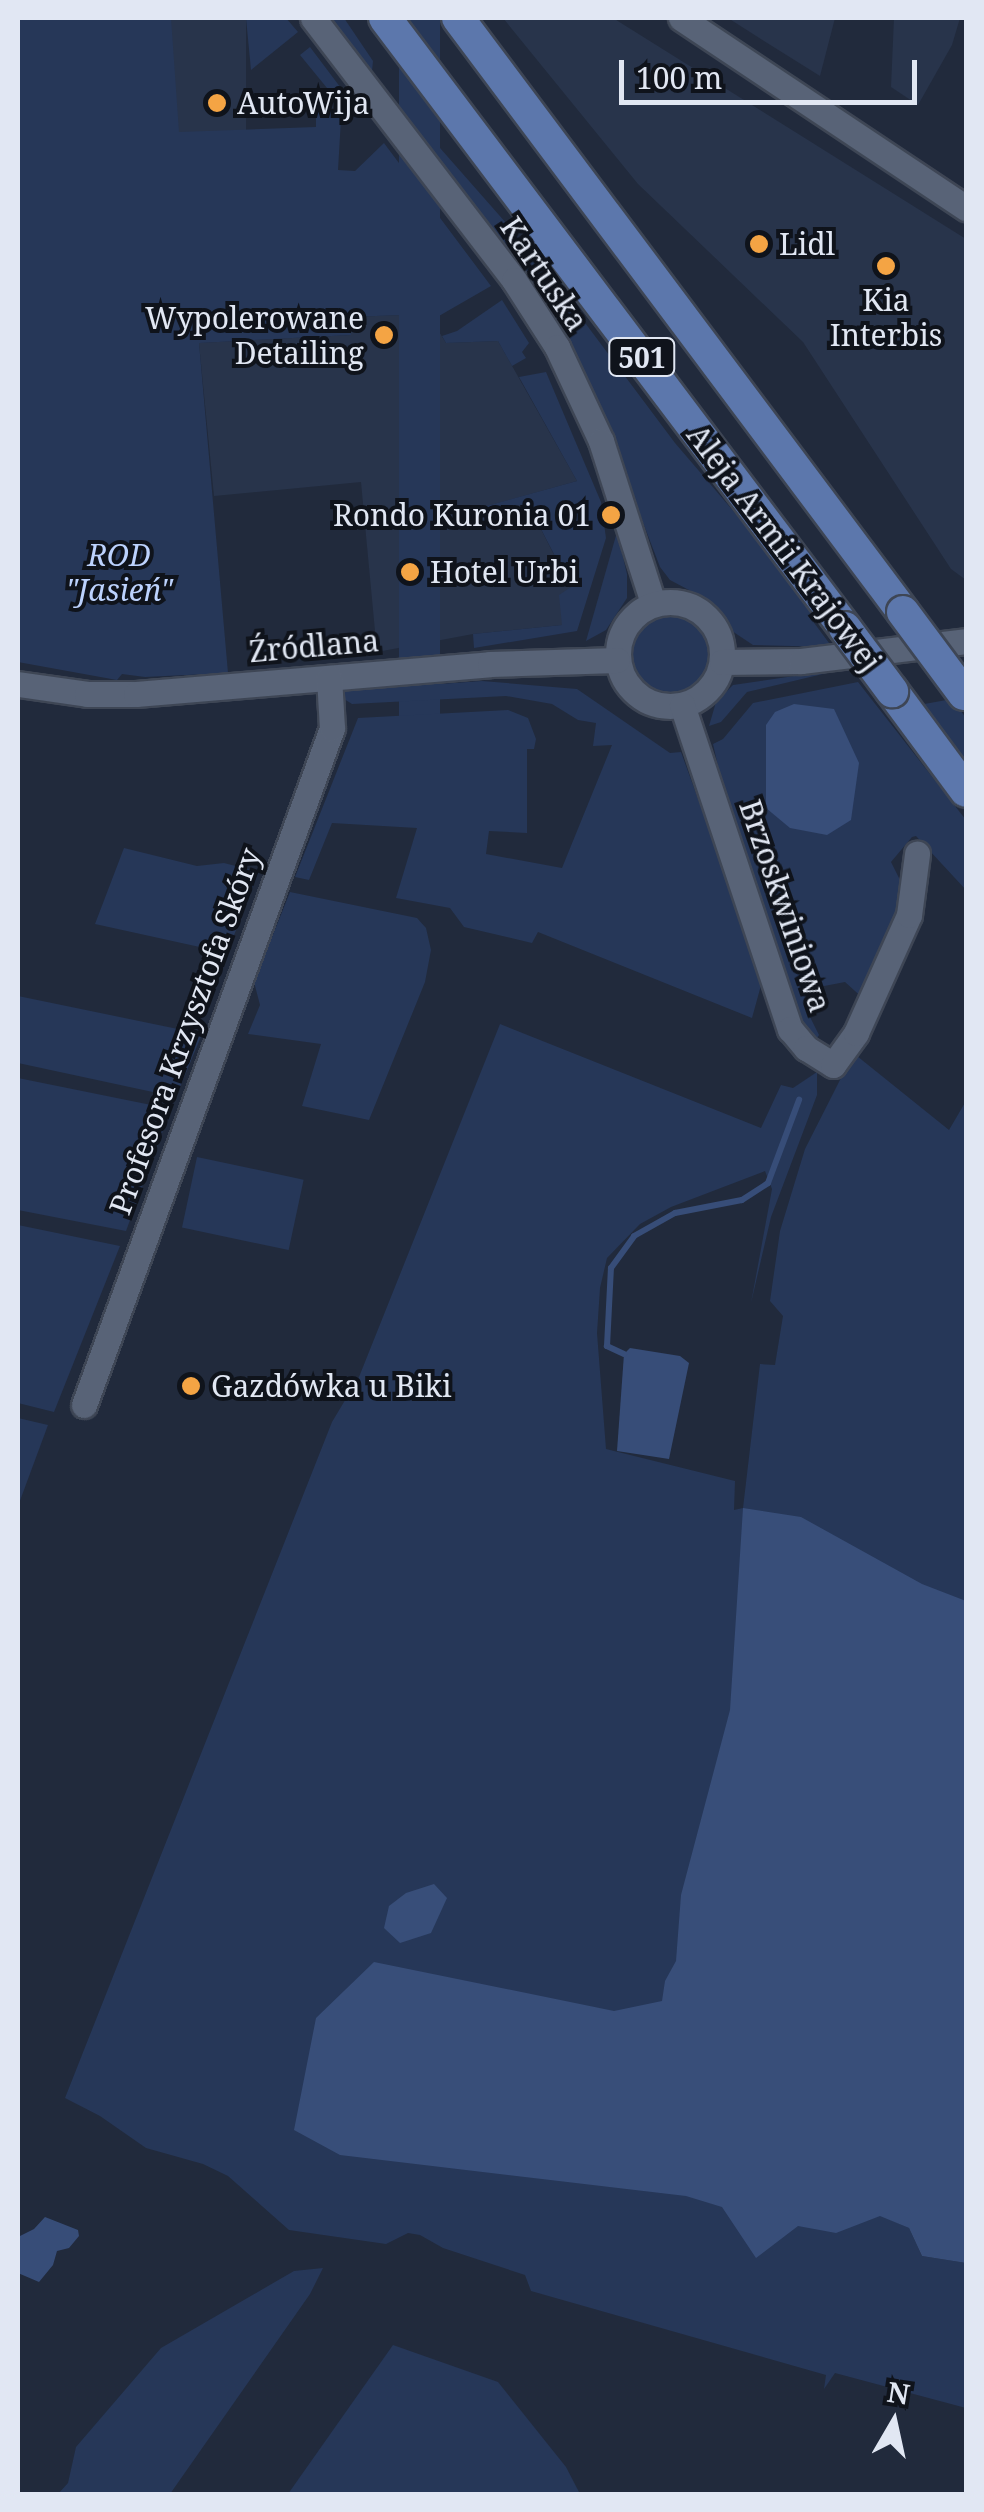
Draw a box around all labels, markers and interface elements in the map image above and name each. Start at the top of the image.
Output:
scale bar [624,40,922,102]
text: 100 m [636,57,722,98]
place label: AutoWija [237,85,370,121]
marker: AutoWija [206,92,228,114]
street label: Kartuska [493,210,595,338]
place label: Lidl [779,226,835,262]
marker: Lidl [748,233,770,255]
marker: Kia Interbis [875,255,897,277]
place label: Kia Interbis [830,282,942,352]
place label: Wypolerowane Detailing [145,300,364,370]
marker: Wypolerowane Detailing [373,324,395,346]
road number: 501 [607,334,677,380]
street label: Aleja Armii Krajowej [680,418,888,678]
place label: Rondo Kuronia 01 [333,497,591,533]
marker: Rondo Kuronia 01 [600,504,622,526]
park label: ROD "Jasień" [65,537,173,608]
place label: Hotel Urbi [430,554,578,590]
marker: Hotel Urbi [399,561,421,583]
street label: Źródlana [248,622,380,670]
street label: Brzoskwiniowa [732,795,838,1017]
street label: Profesora Krzysztofa Skóry [102,843,268,1219]
place label: Gazdówka u Biki [211,1368,452,1404]
marker: Gazdówka u Biki [180,1375,202,1397]
north arrow [844,2372,944,2472]
text: N [885,2372,913,2413]

